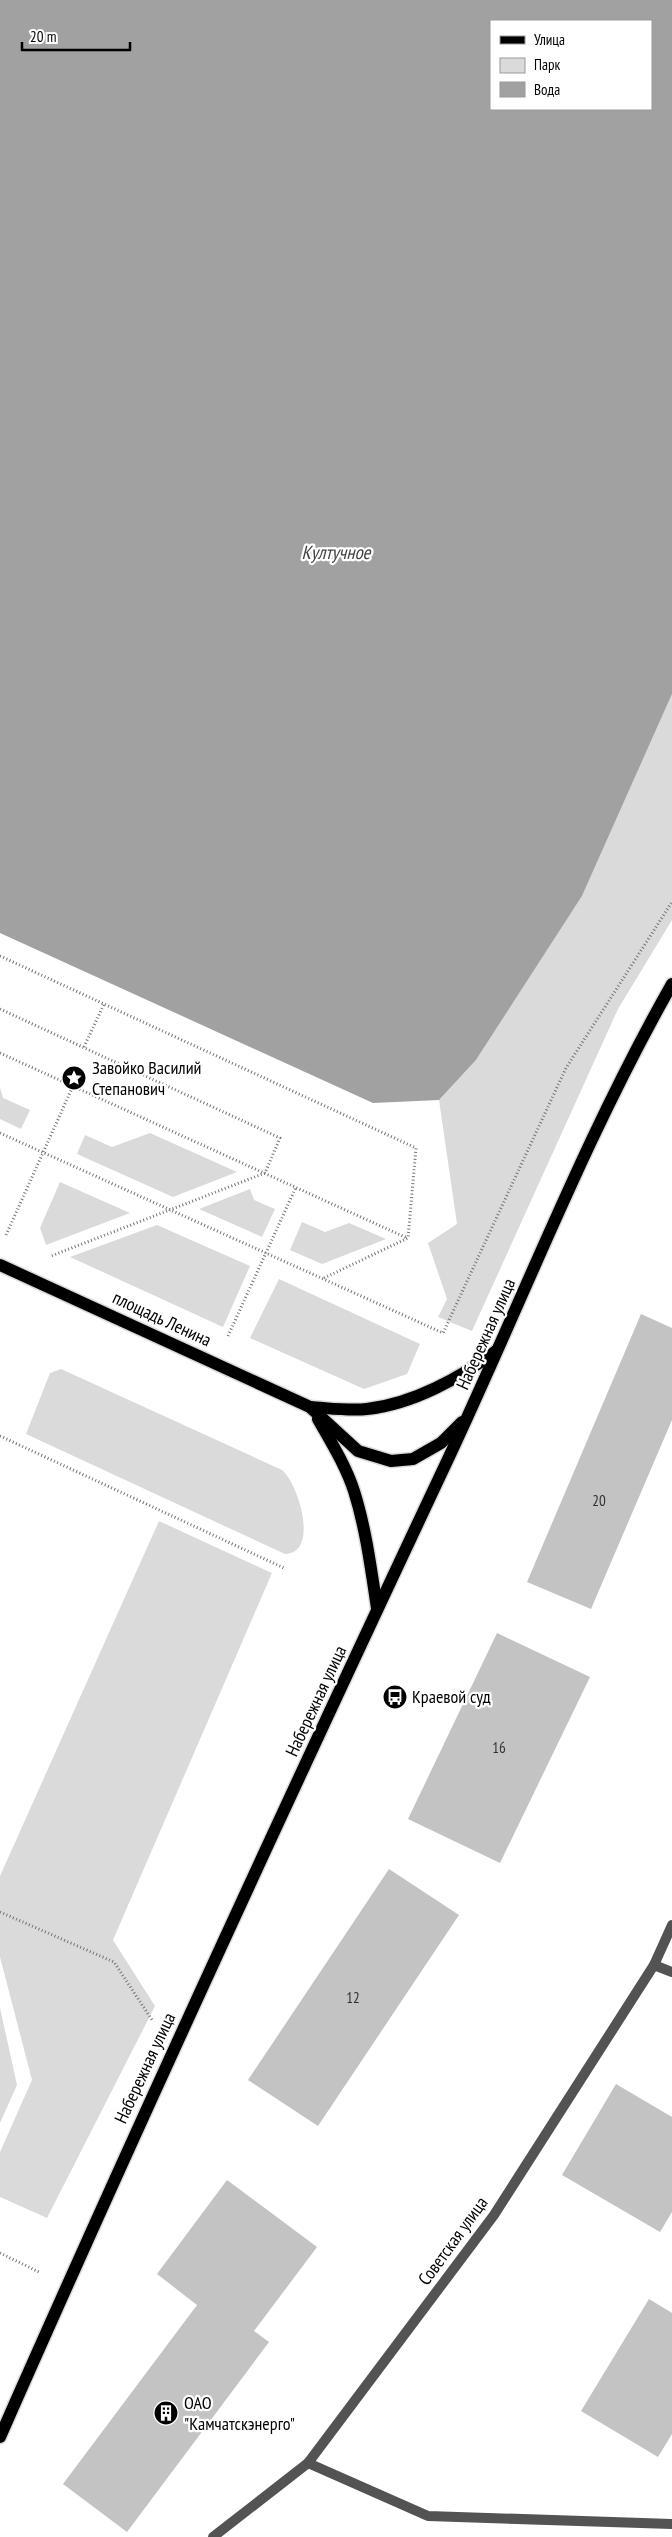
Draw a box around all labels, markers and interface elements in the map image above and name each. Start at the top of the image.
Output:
scale bar [22,20,130,52]
legend [490,20,652,110]
text: 20 m [30,27,56,46]
text: Улица [534,30,565,49]
text: Парк [534,55,560,74]
text: Вода [534,80,560,99]
water label: Култучное [302,540,372,564]
place label: Завойко Василий Степанович [92,1056,201,1100]
place icon: Завойко Василий Степанович [61,1065,87,1091]
street label: Набережная улица [451,1275,520,1393]
street label: площадь Ленина [109,1286,215,1351]
house number: 20 [592,1491,606,1510]
street label: Набережная улица [280,1642,351,1760]
bus stop icon: Краевой суд [382,1684,408,1710]
place label: Краевой суд [412,1685,491,1708]
house number: 16 [492,1738,506,1757]
house number: 12 [346,1988,360,2007]
street label: Набережная улица [109,2009,180,2127]
street label: Советская улица [413,2192,492,2290]
place label: ОАО "Камчатскэнерго" [184,2391,295,2435]
building icon: ОАО "Камчатскэнерго" [153,2400,179,2426]

